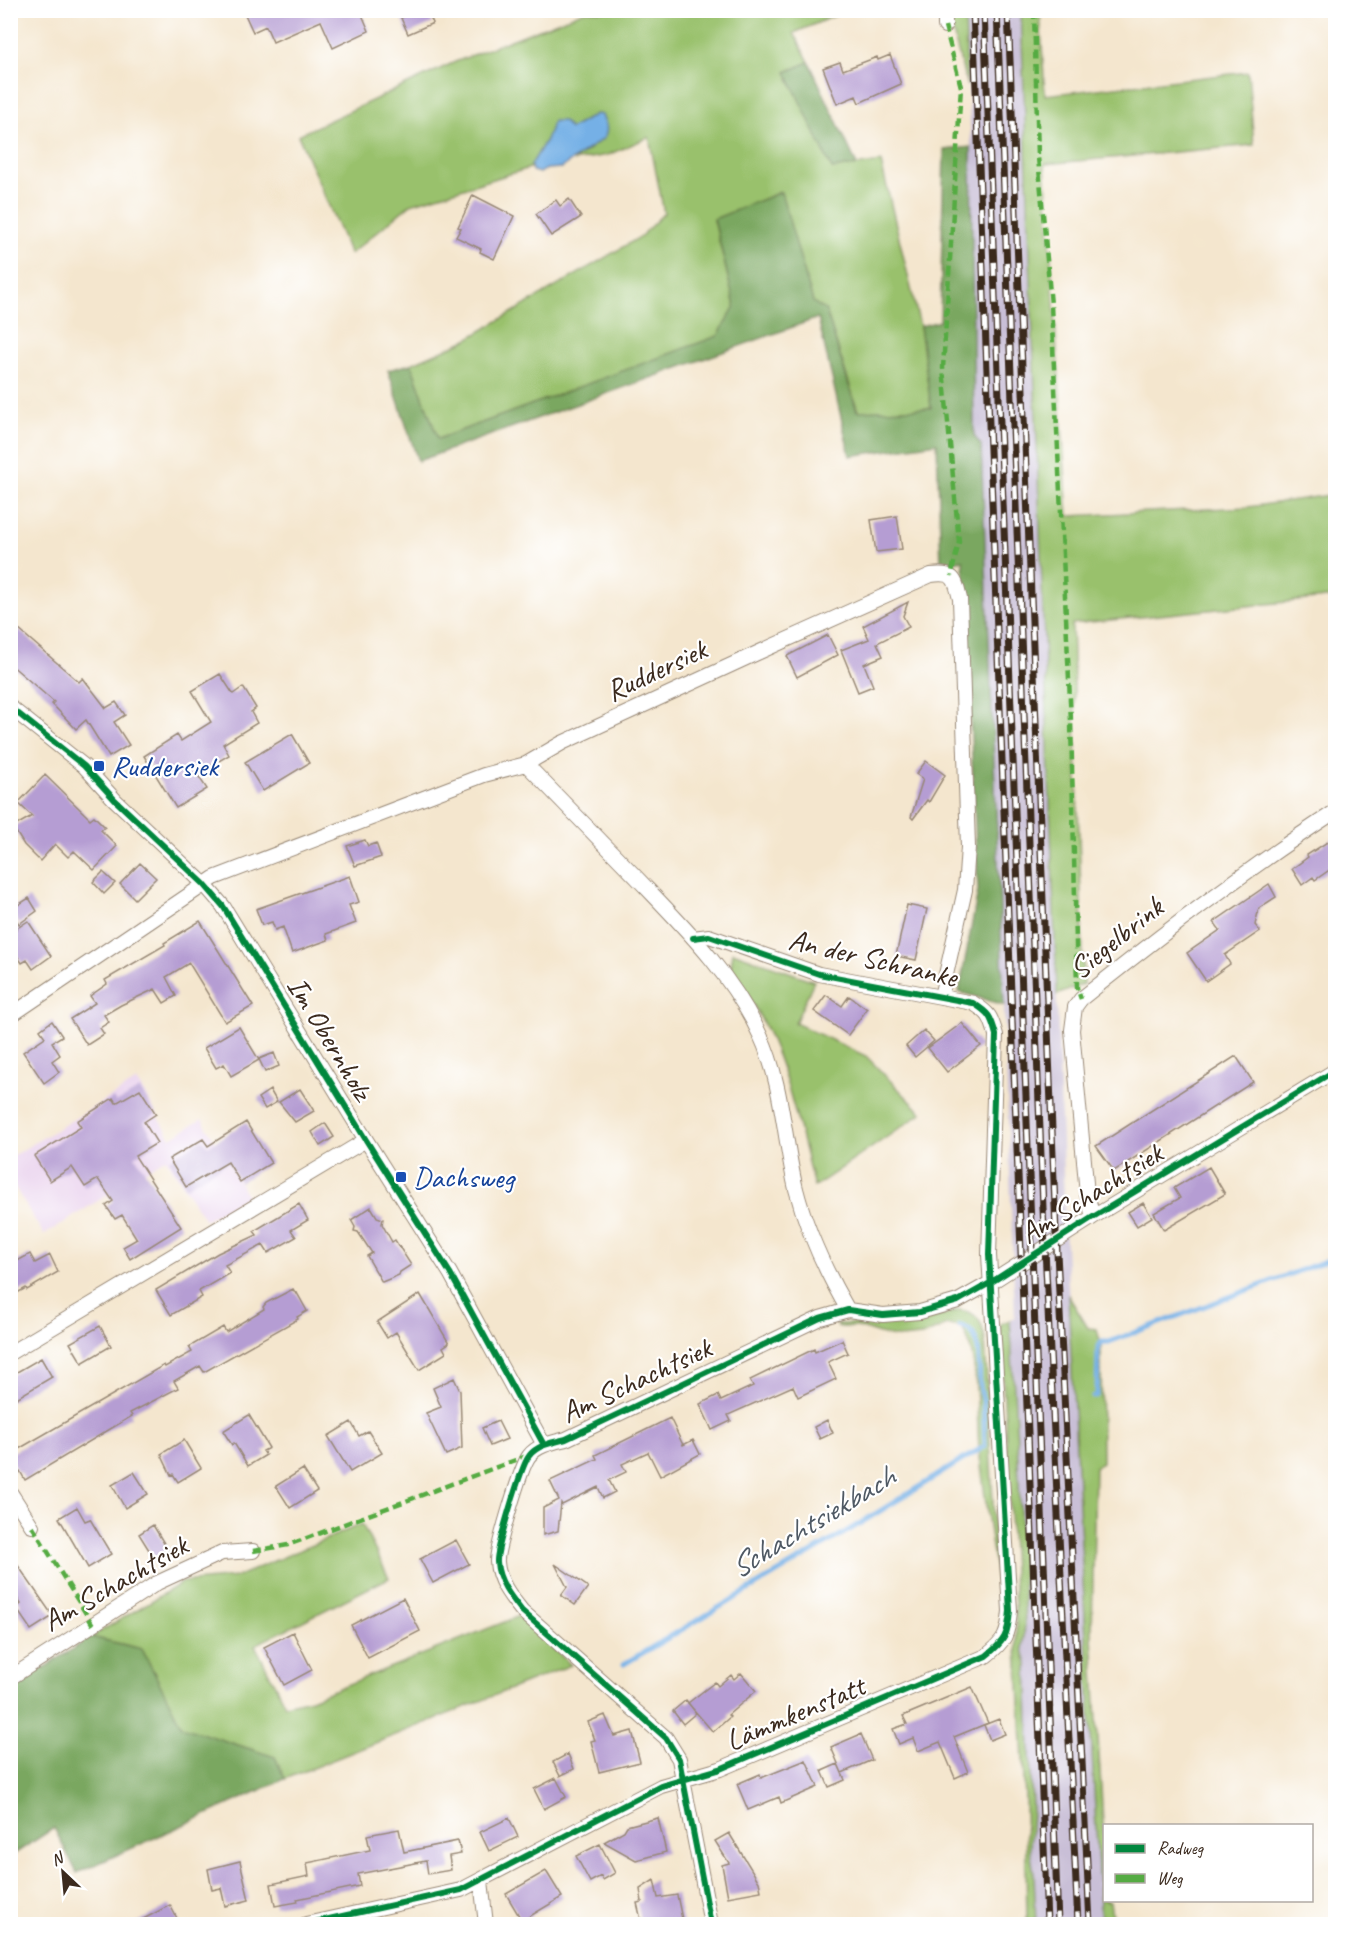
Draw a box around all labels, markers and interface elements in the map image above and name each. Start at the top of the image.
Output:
street label: Ruddersiek [599,629,714,710]
place label: Ruddersiek [111,747,220,785]
marker: Ruddersiek [92,759,106,773]
street label: Siegelbrink [1061,887,1172,987]
street label: An der Schranke [785,920,963,996]
street label: Im Obernholz [278,970,383,1109]
street label: Am Schachtsiek [1012,1133,1171,1252]
place label: Dachsweg [413,1158,516,1196]
marker: Dachsweg [394,1170,408,1184]
street label: Am Schachtsiek [555,1328,719,1431]
water label: Schachtsiekbach [722,1455,904,1587]
street label: Am Schachtsiek [35,1525,196,1640]
street label: Lämmkenstatt [720,1666,873,1759]
legend [1103,1824,1313,1902]
text: Radweg [1157,1837,1205,1859]
north arrow [33,1842,93,1902]
text: N [48,1847,68,1871]
text: Weg [1157,1867,1184,1889]

